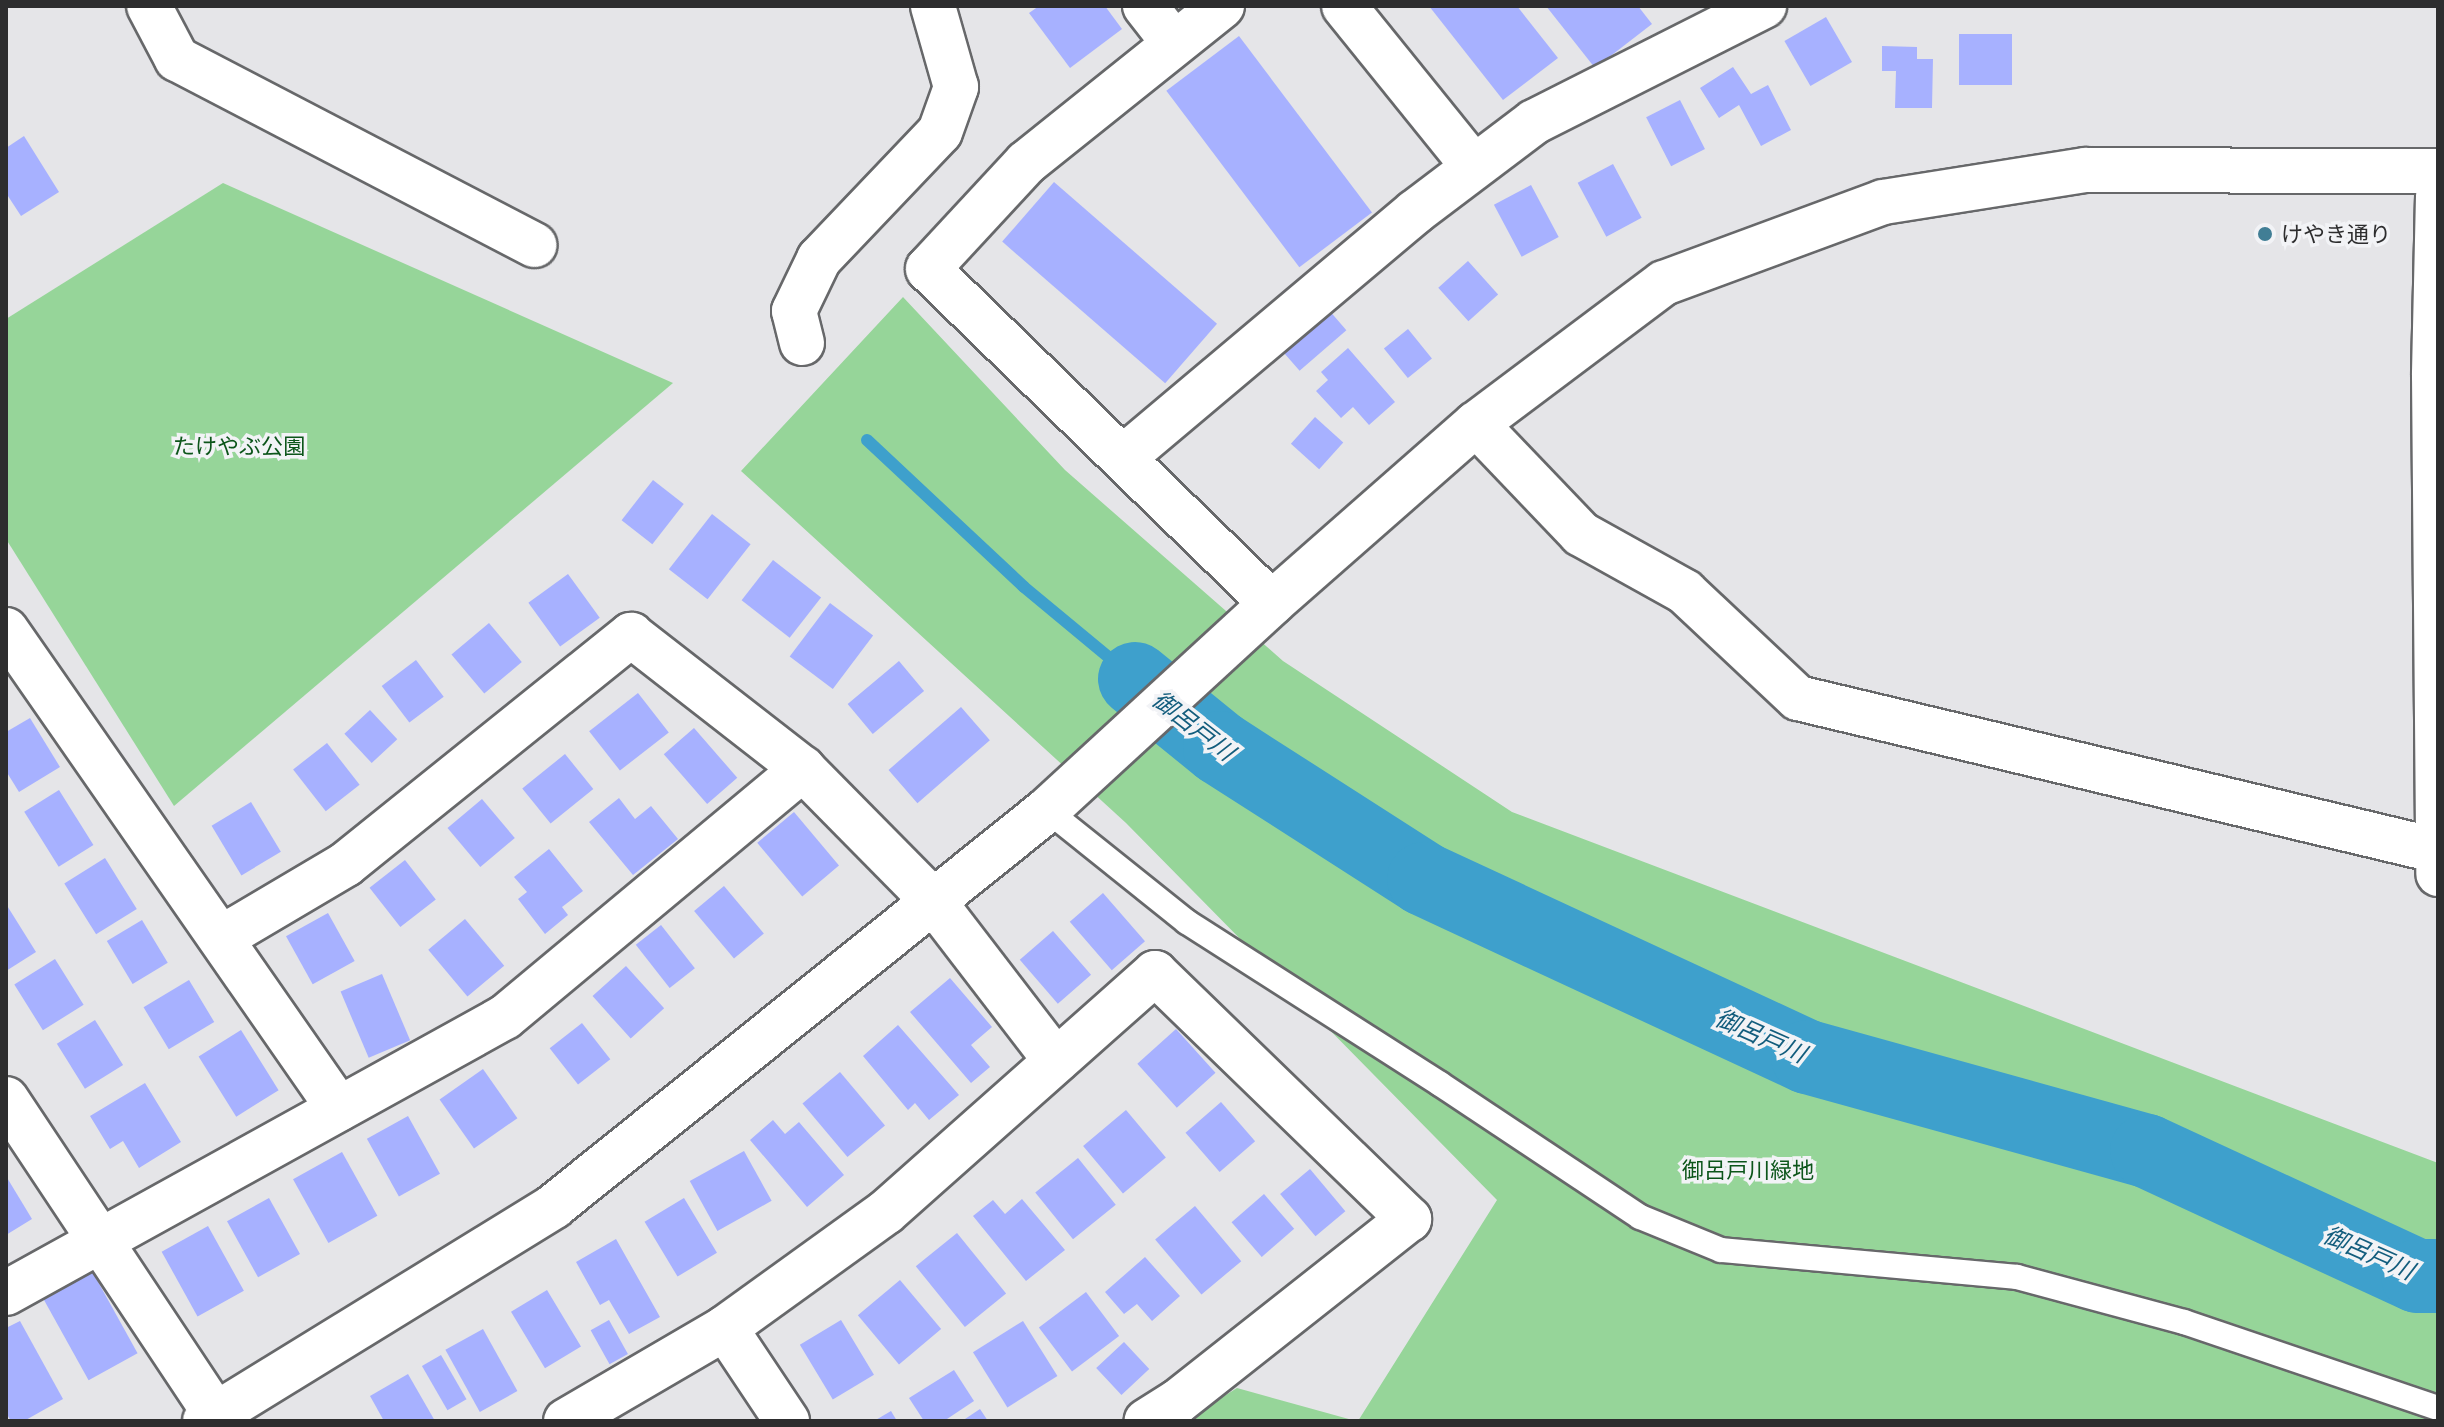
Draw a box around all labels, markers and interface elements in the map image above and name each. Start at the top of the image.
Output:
place label: けやき通り [2281,221,2391,247]
marker: けやき通り [2256,225,2274,243]
park label: たけやぶ公園 [173,433,305,459]
water label: 御呂戸川 [1147,684,1241,766]
water label: 御呂戸川 [1711,1002,1811,1068]
park label: 御呂戸川緑地 [1682,1157,1814,1183]
water label: 御呂戸川 [2319,1219,2419,1285]

